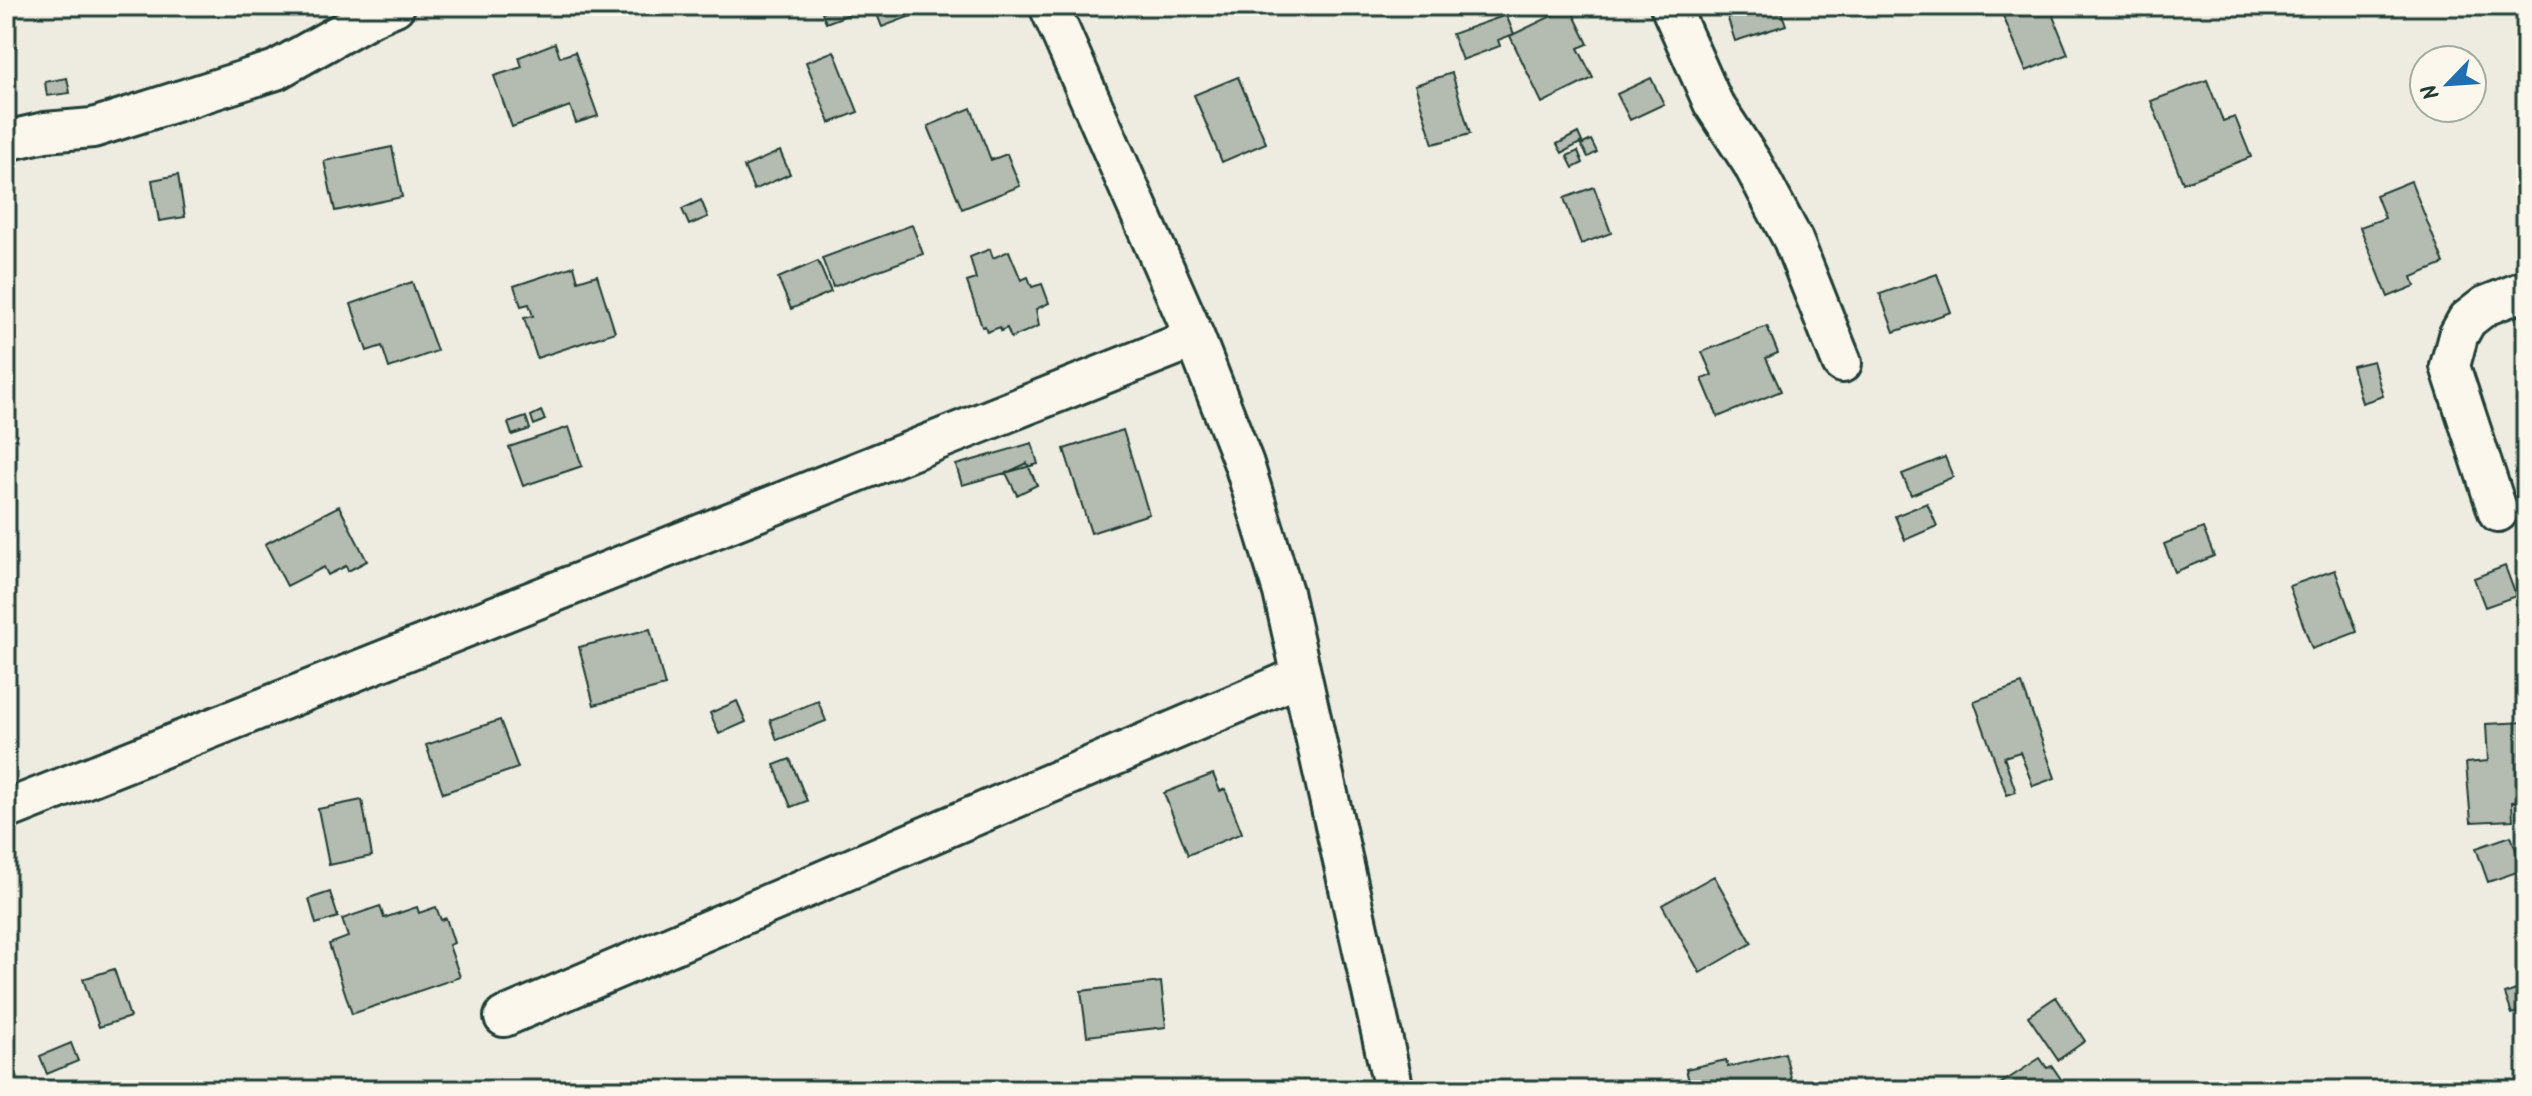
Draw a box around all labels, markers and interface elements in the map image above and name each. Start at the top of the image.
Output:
north arrow [2408,44,2488,124]
text: N [2413,78,2451,105]

